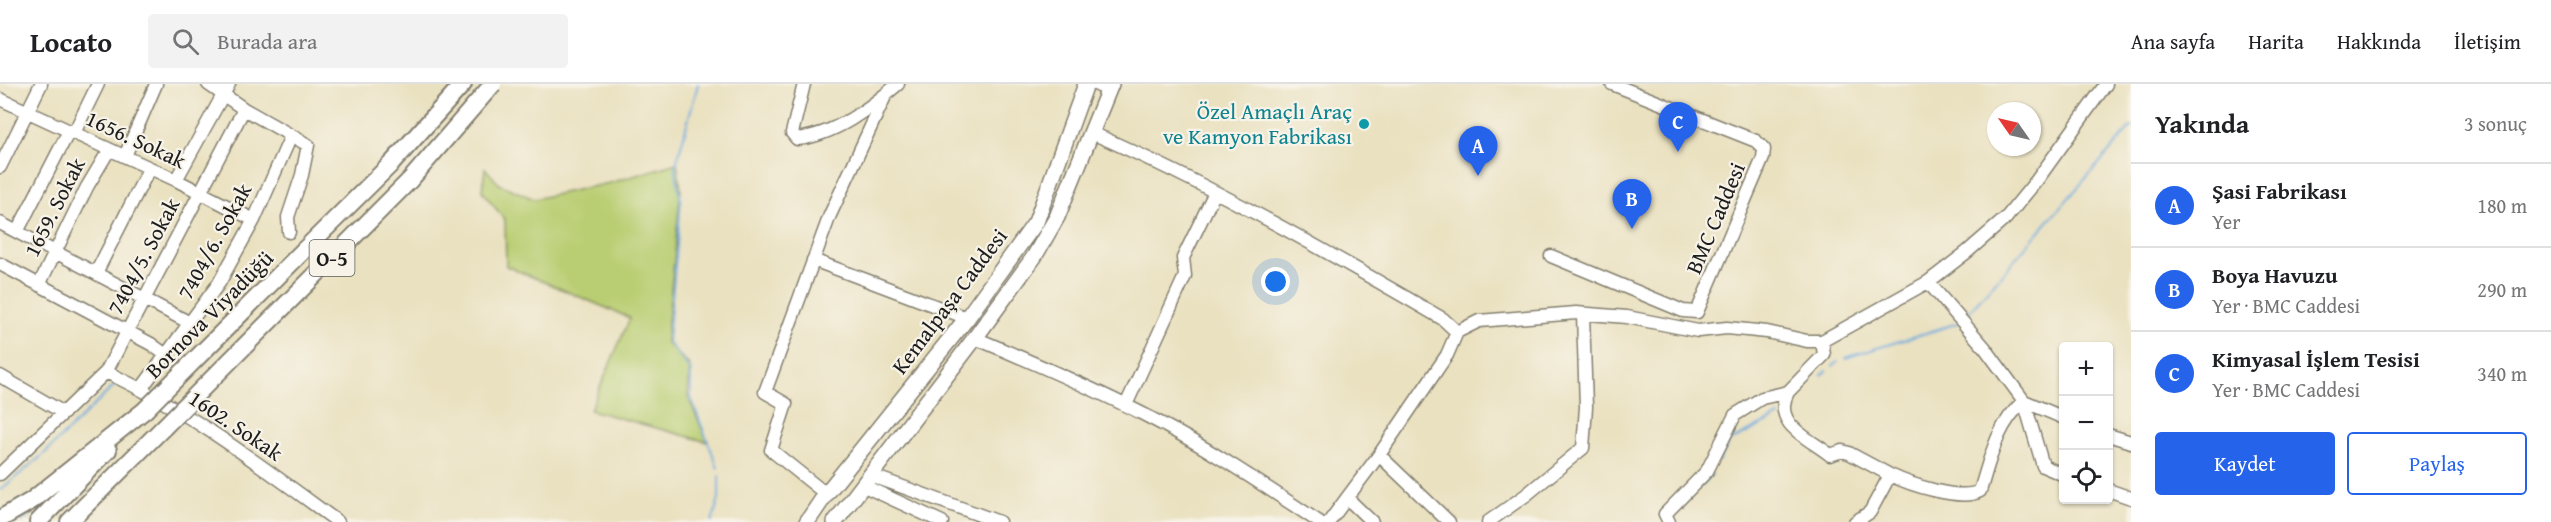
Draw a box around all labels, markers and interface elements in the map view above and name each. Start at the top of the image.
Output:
search box [148,14,568,68]
text: Locato [30,21,112,62]
icon: search [169,25,202,58]
text: Burada ara [217,25,318,57]
text: Ana sayfa [2131,26,2215,57]
text: Harita [2248,26,2304,57]
text: Hakkında [2337,26,2421,57]
text: İletişim [2454,26,2521,57]
place label: Özel Amaçlı Araç ve Kamyon Fabrikası [1163,95,1352,152]
street label: 1656. Sokak [81,102,192,177]
north arrow [1987,102,2041,156]
pin: C [1658,103,1698,152]
text: Yakında [2155,104,2249,143]
text: 3 sonuç [2464,109,2527,138]
marker: Özel Amaçlı Araç ve Kamyon Fabrikası [1357,117,1371,131]
pin: A [1458,126,1498,176]
street label: 1659. Sokak [15,151,93,262]
street label: BMC Caddesi [1677,157,1753,279]
text: Şasi Fabrikası [2212,175,2347,207]
street label: 7404/6. Sokak [169,176,259,305]
pin: B [1612,180,1652,229]
street label: 7404/5. Sokak [99,191,188,320]
text: A [2168,191,2181,220]
text: 180 m [2477,191,2527,220]
text: Yer [2212,207,2240,236]
street label: Kemalpaşa Caddesi [883,221,1015,381]
road number: O-5 [310,240,354,276]
street label: Bornova Viyadüğü [138,243,280,385]
text: Boya Havuzu [2212,259,2338,291]
your location [1261,267,1290,296]
text: B [2168,275,2181,304]
text: 290 m [2477,275,2527,304]
text: Yer · BMC Caddesi [2212,291,2360,320]
map controls [2059,342,2113,504]
button: + [2059,342,2113,396]
text: Kimyasal İşlem Tesisi [2212,343,2420,375]
text: C [2169,359,2180,388]
text: 340 m [2477,359,2527,388]
text: Yer · BMC Caddesi [2212,375,2360,404]
street label: 1602. Sokak [183,382,290,469]
button: − [2059,396,2113,450]
button: Kaydet [2155,432,2335,495]
button: Paylaş [2347,432,2527,495]
button: locate [2059,450,2113,504]

